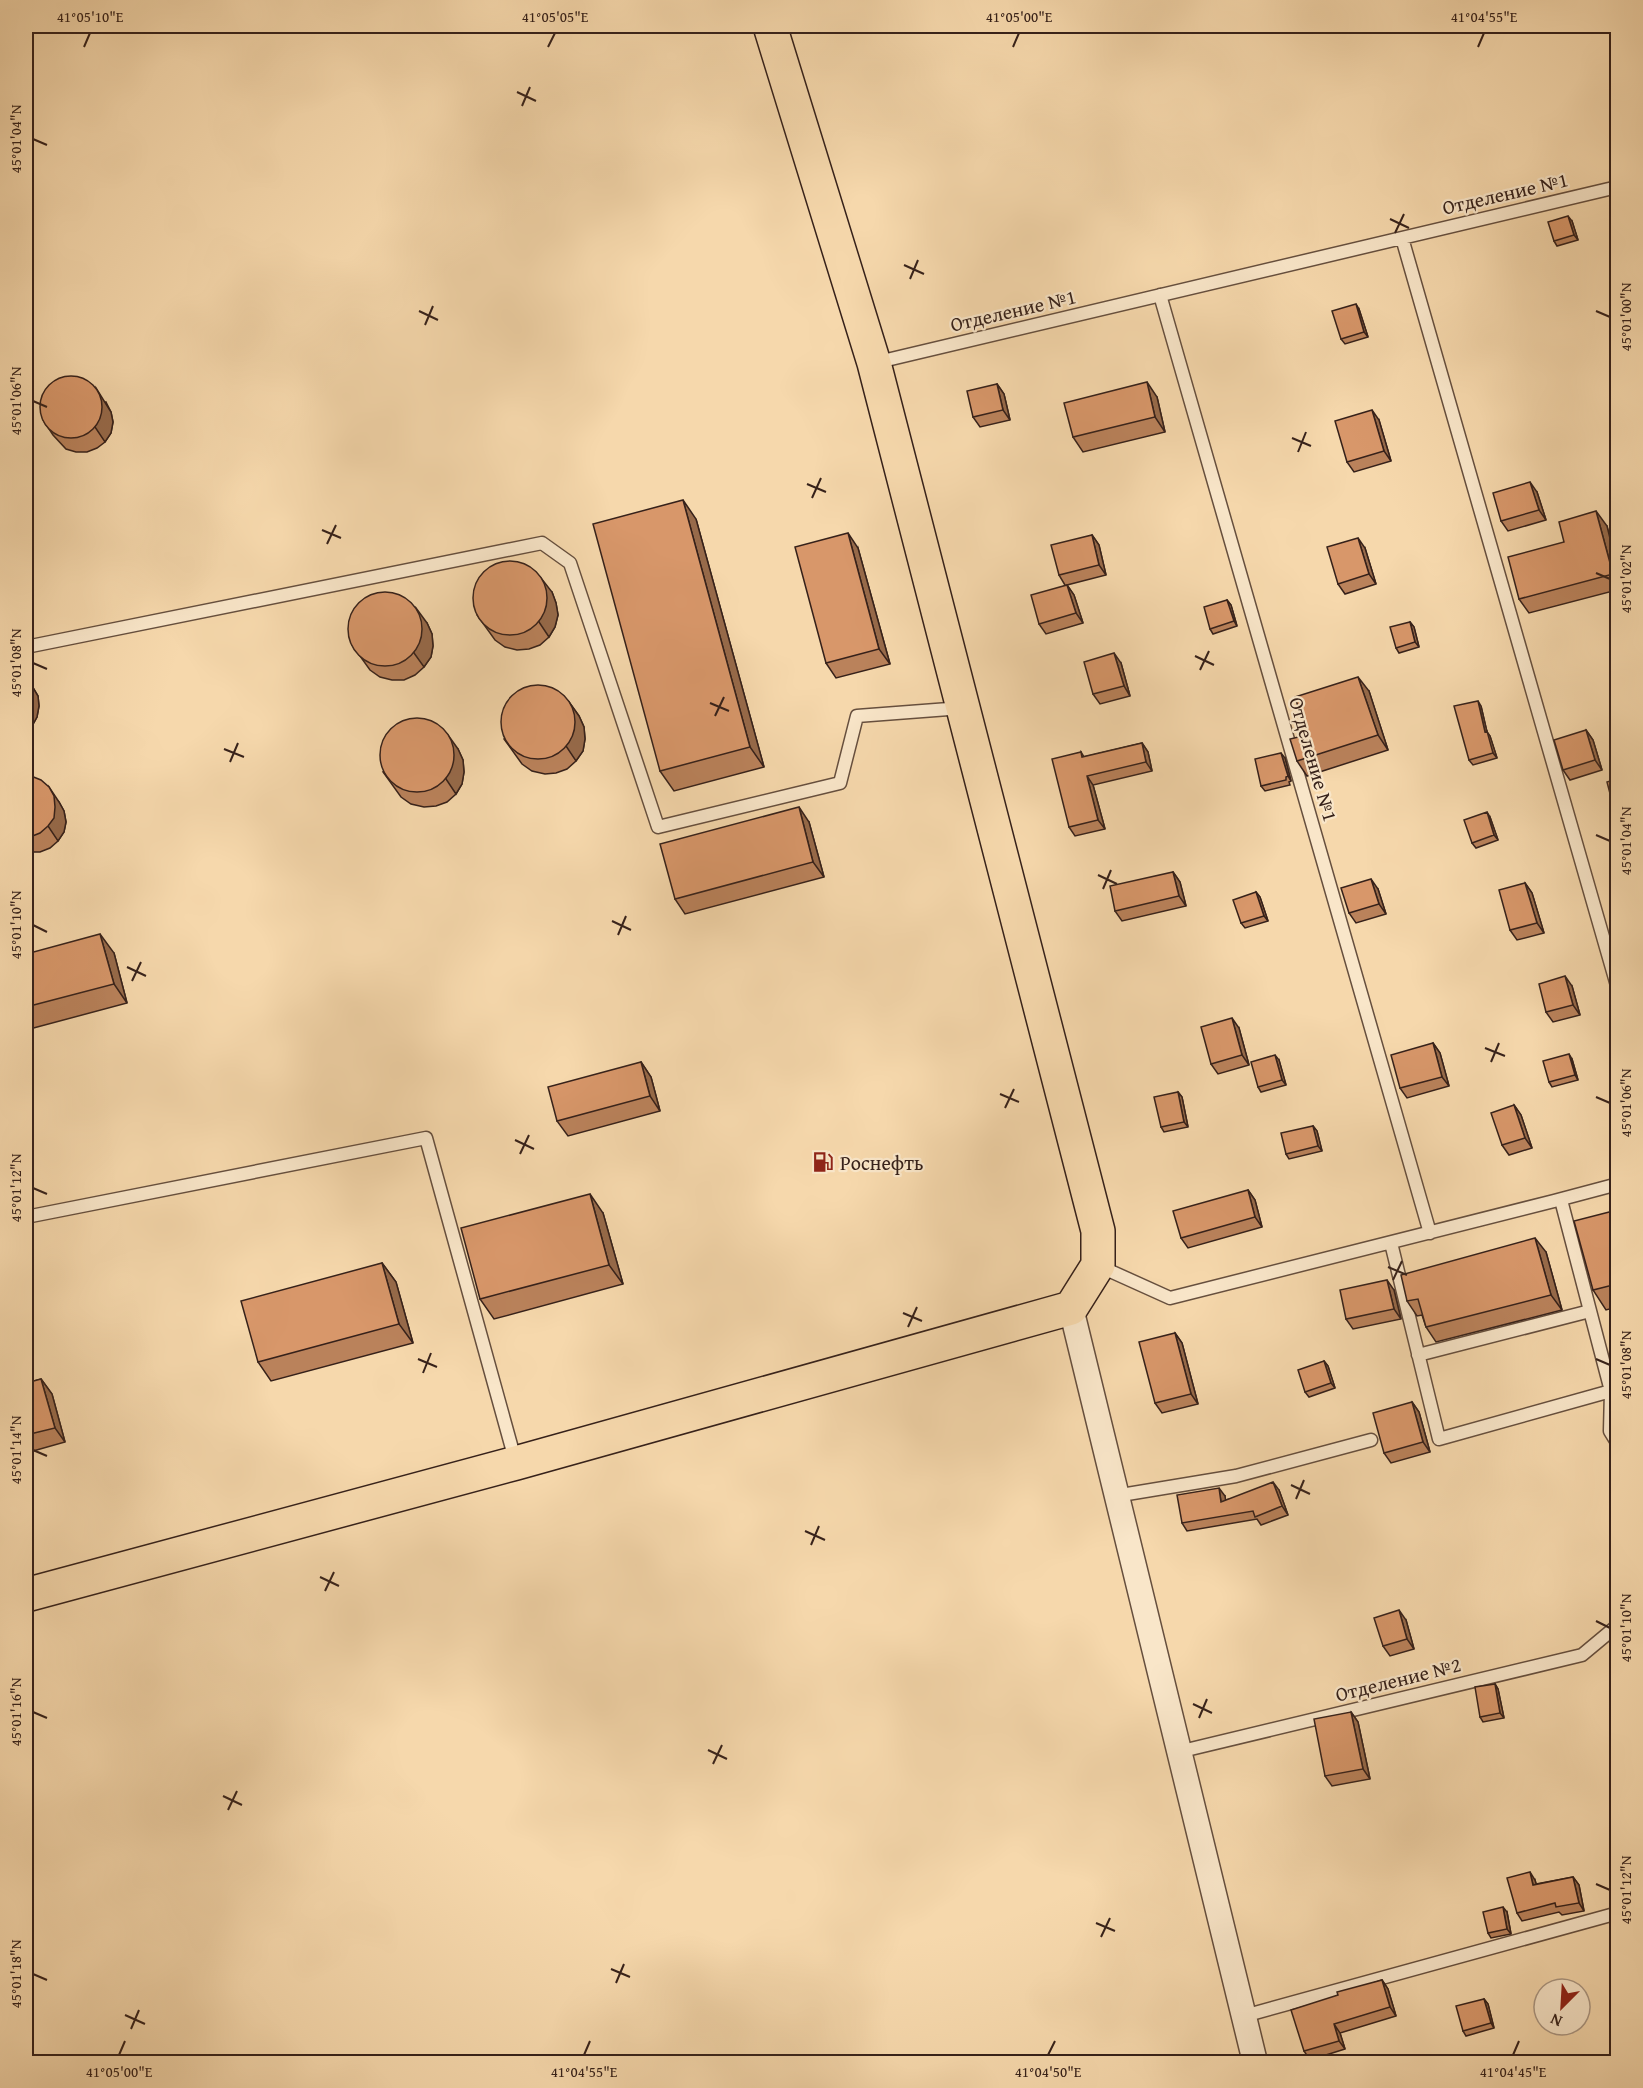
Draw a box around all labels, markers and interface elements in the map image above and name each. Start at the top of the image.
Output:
text: 41°05'10"E [57,6,124,27]
text: 41°05'05"E [522,6,589,27]
text: 41°05'00"E [986,6,1053,27]
text: 41°04'55"E [1451,6,1518,27]
text: 45°01'04"N [5,104,26,173]
street label: Отделение №1 [1439,164,1571,222]
street label: Отделение №1 [947,281,1079,339]
text: 45°01'00"N [1615,282,1636,351]
text: 45°01'06"N [5,366,26,435]
text: 45°01'02"N [1615,544,1636,613]
text: 45°01'08"N [5,628,26,697]
street label: Отделение №1 [1282,693,1346,825]
text: 45°01'04"N [1615,806,1636,875]
text: 45°01'10"N [5,890,26,959]
text: 45°01'06"N [1615,1068,1636,1137]
place label: Роснефть [840,1148,923,1177]
fuel station icon: Роснефть [811,1150,835,1174]
text: 45°01'12"N [5,1153,26,1222]
text: 45°01'08"N [1615,1330,1636,1399]
text: 45°01'14"N [5,1415,26,1484]
text: 45°01'10"N [1615,1593,1636,1662]
street label: Отделение №2 [1332,1649,1464,1709]
text: 45°01'16"N [5,1677,26,1746]
text: 45°01'12"N [1615,1855,1636,1924]
text: 45°01'18"N [5,1939,26,2008]
north arrow [1532,1977,1592,2037]
text: N [1546,2007,1566,2034]
text: 41°05'00"E [86,2061,153,2082]
text: 41°04'55"E [551,2061,618,2082]
text: 41°04'50"E [1015,2061,1082,2082]
text: 41°04'45"E [1480,2061,1547,2082]

